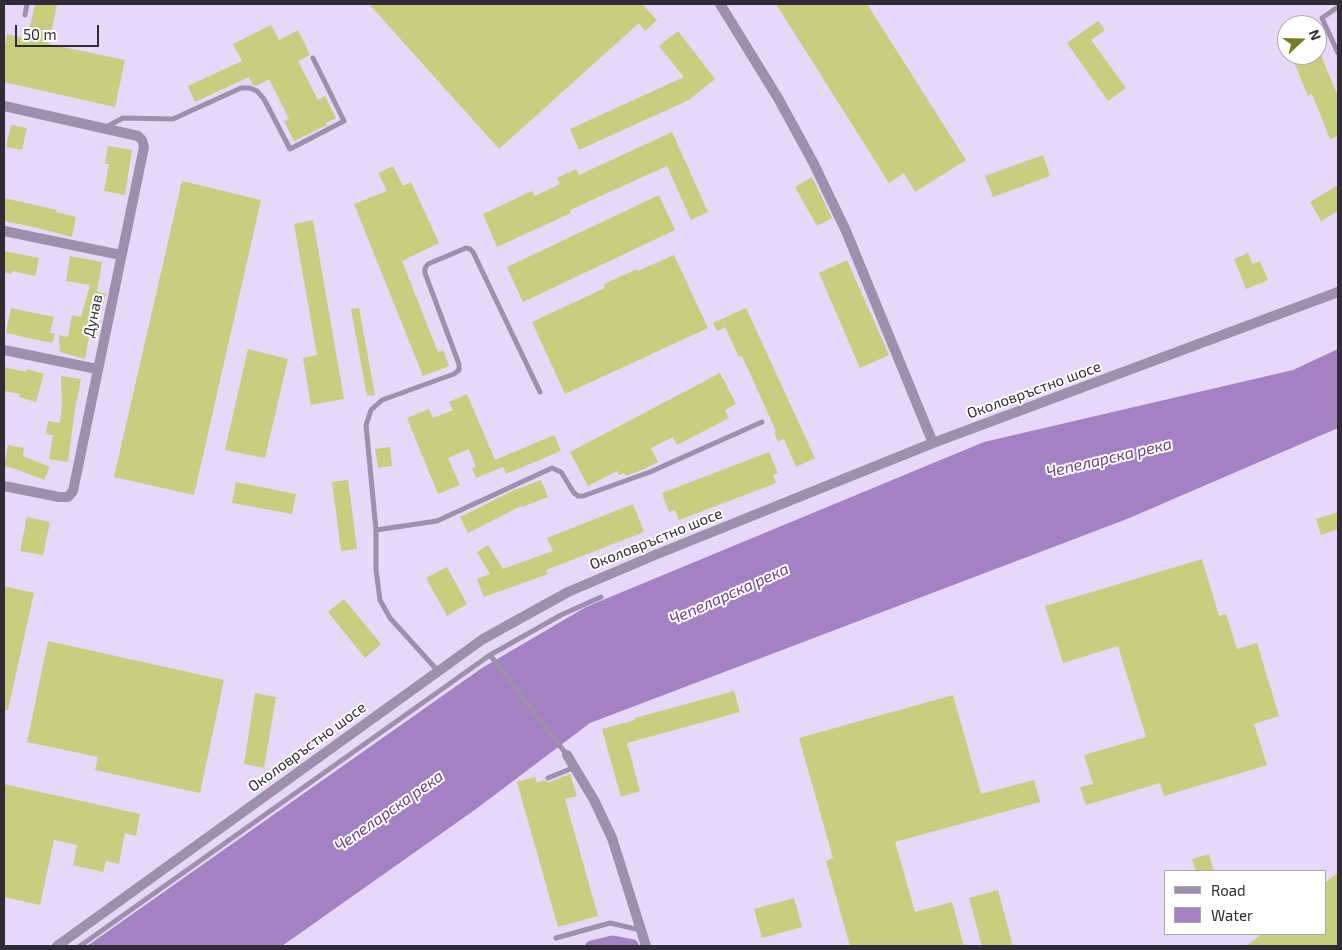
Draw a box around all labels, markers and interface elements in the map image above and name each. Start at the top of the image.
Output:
scale bar [18,15,101,47]
north arrow [1277,15,1327,65]
text: 50 m [23,25,57,43]
text: N [1306,27,1325,43]
street label: Дунав [80,293,106,339]
street label: Околовръстно шосе [965,357,1103,423]
water label: Чепеларска река [1044,434,1174,482]
street label: Околовръстно шосе [587,504,725,574]
water label: Чепеларска река [666,559,792,629]
street label: Околовръстно шосе [245,698,369,796]
water label: Чепеларска река [331,766,447,856]
legend [1164,870,1327,935]
text: Road [1211,881,1246,899]
text: Water [1211,906,1253,924]

